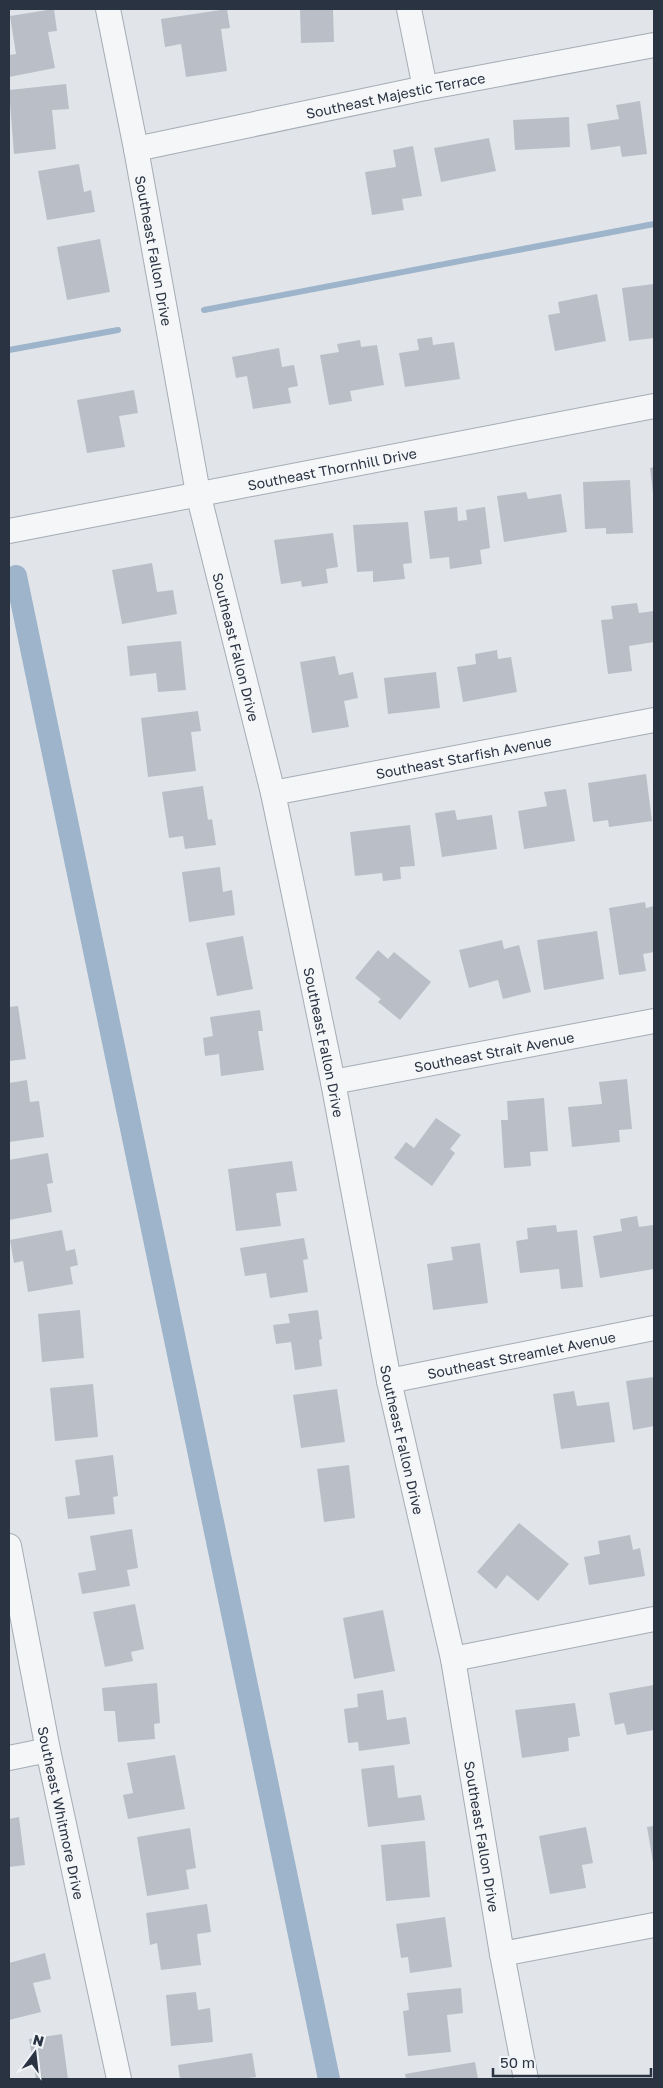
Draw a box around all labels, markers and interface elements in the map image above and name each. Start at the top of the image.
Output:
street label: Southeast Majestic Terrace [304,68,486,121]
street label: Southeast Fallon Drive [132,174,176,327]
street label: Southeast Thornhill Drive [246,444,418,493]
street label: Southeast Fallon Drive [210,571,263,723]
street label: Southeast Starfish Avenue [374,731,553,782]
street label: Southeast Fallon Drive [301,966,348,1119]
street label: Southeast Strait Avenue [413,1028,576,1075]
street label: Southeast Streamlet Avenue [426,1327,617,1382]
street label: Southeast Fallon Drive [378,1363,428,1516]
street label: Southeast Whitmore Drive [35,1725,89,1901]
street label: Southeast Fallon Drive [462,1760,503,1913]
north arrow [10,2028,60,2078]
text: N [31,2030,46,2050]
scale bar [493,2046,650,2078]
text: 50 m [500,2053,535,2071]

